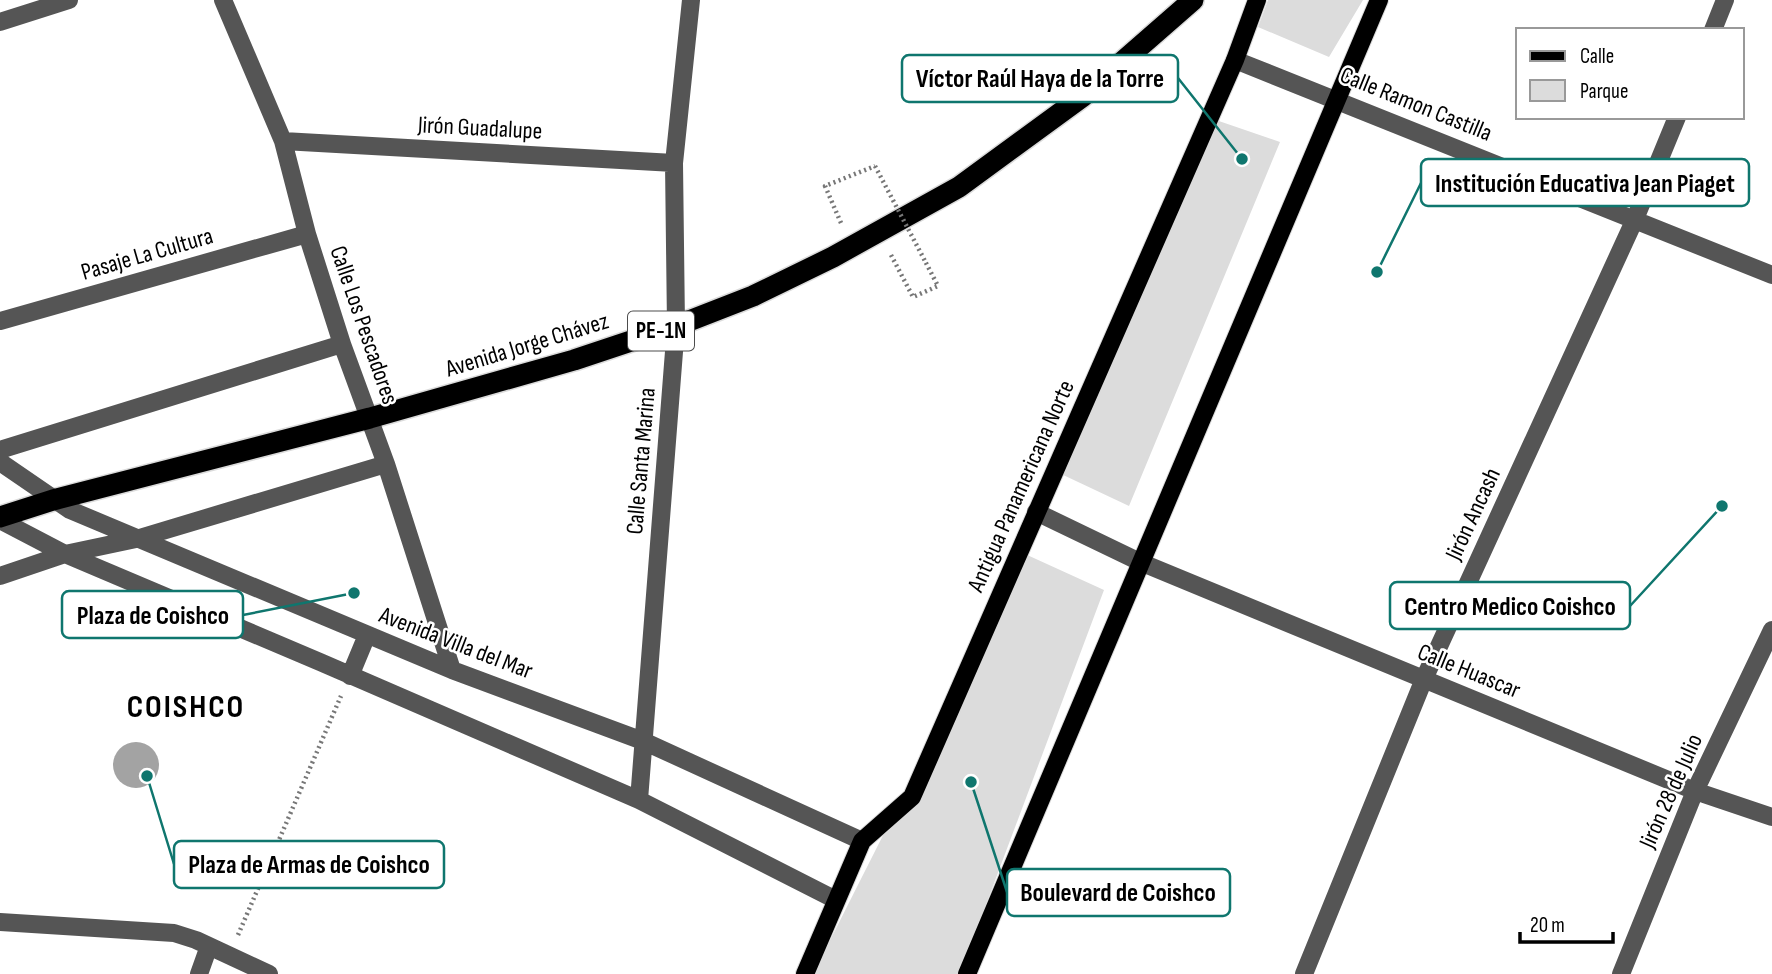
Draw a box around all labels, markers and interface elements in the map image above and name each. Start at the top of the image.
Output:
legend [1516,28,1744,119]
text: Calle [1580,44,1614,69]
callout: Víctor Raúl Haya de la Torre [902,55,1178,102]
street label: Calle Ramon Castilla [1336,60,1496,148]
text: Víctor Raúl Haya de la Torre [916,64,1164,95]
text: Parque [1580,79,1628,104]
street label: Jirón Guadalupe [416,110,543,146]
callout: Institución Educativa Jean Piaget [1421,159,1749,206]
text: Institución Educativa Jean Piaget [1435,169,1735,200]
street label: Pasaje La Cultura [78,221,216,287]
street label: Calle Los Pescadores [323,242,405,408]
street label: Avenida Jorge Chávez [441,306,612,384]
road number: PE-1N [628,312,694,350]
street label: Antigua Panamericana Norte [961,376,1081,597]
street label: Calle Santa Marina [620,386,662,536]
street label: Jirón Ancash [1439,463,1507,566]
callout: Centro Medico Coishco [1390,582,1630,629]
callout: Plaza de Coishco [62,591,243,638]
text: Centro Medico Coishco [1404,592,1616,623]
street label: Avenida Villa del Mar [374,600,537,686]
text: Plaza de Coishco [77,601,229,632]
street label: Calle Huascar [1413,637,1525,705]
district label: COISHCO [127,688,245,727]
street label: Jirón 28 de Julio [1633,729,1709,854]
callout: Plaza de Armas de Coishco [174,841,444,888]
text: Plaza de Armas de Coishco [188,850,430,881]
callout: Boulevard de Coishco [1007,869,1230,916]
text: Boulevard de Coishco [1020,878,1216,909]
scale bar [1520,900,1613,944]
text: 20 m [1530,913,1565,938]

